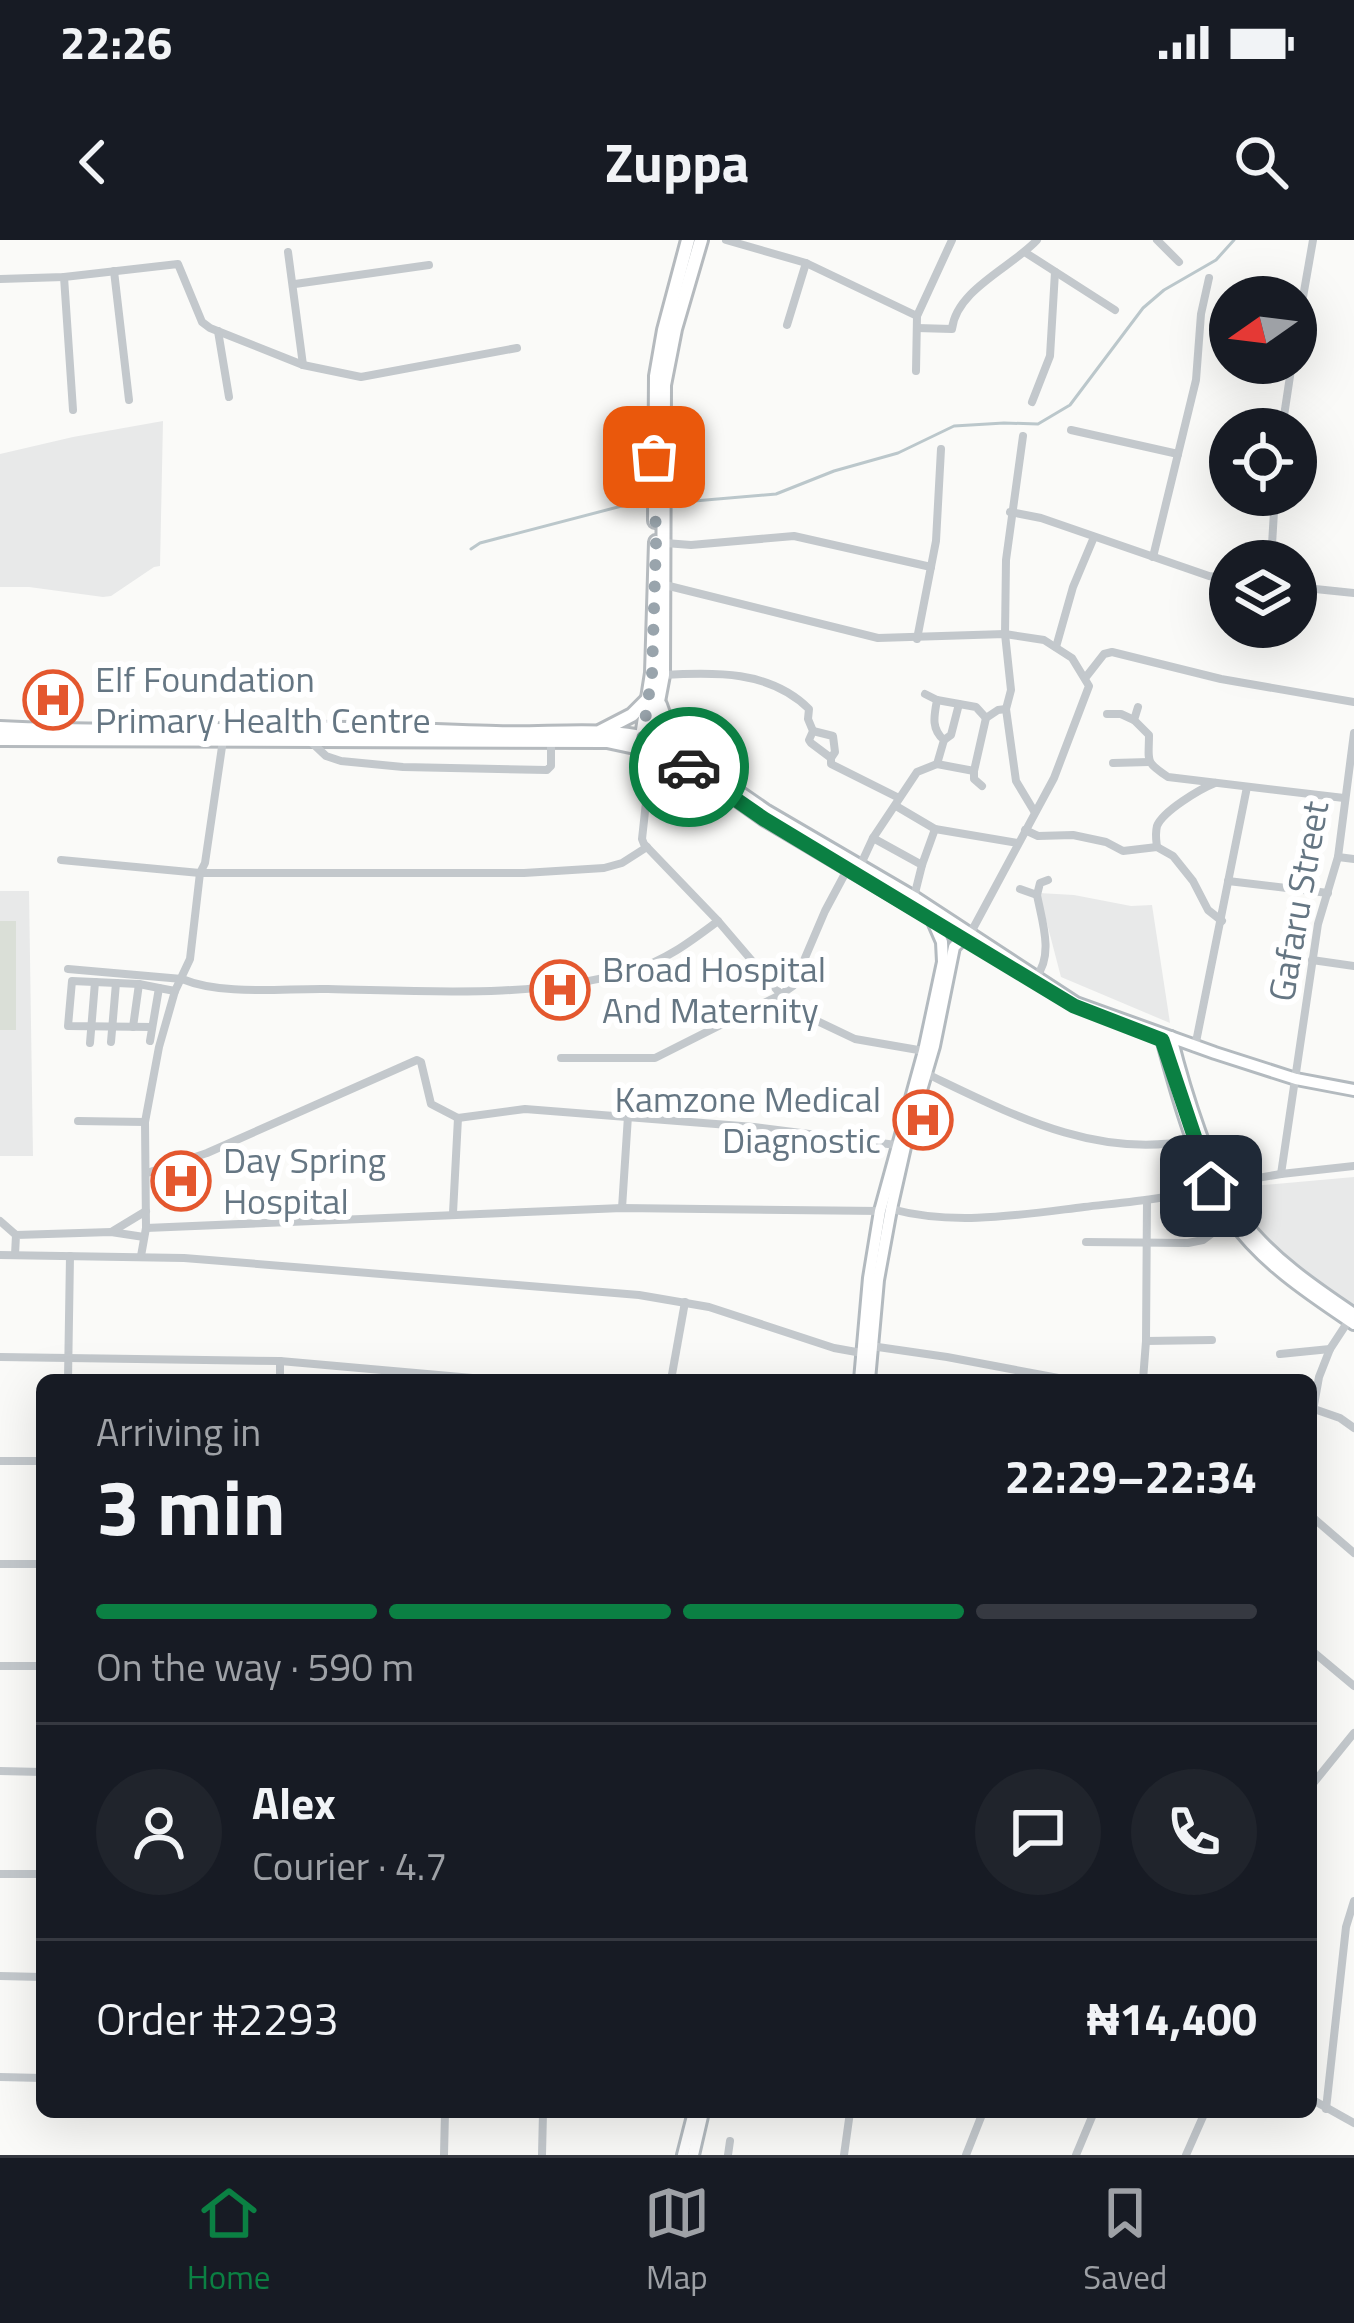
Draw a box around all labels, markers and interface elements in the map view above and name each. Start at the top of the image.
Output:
text: 22:26 [60,8,172,76]
text: Zuppa [605,121,749,203]
icon: back [60,129,126,195]
icon: search [1228,129,1294,195]
north arrow [1209,276,1317,384]
map controls [1209,276,1317,648]
pin [603,406,705,508]
button: locate [1209,408,1317,516]
icon: bag [621,424,687,490]
button: layers [1209,540,1317,648]
place label: Elf Foundation Primary Health Centre [95,651,431,747]
hospital icon: Elf Foundation Primary Health Centre [22,669,84,731]
courier [629,707,749,827]
icon: car [656,734,722,800]
street label: Gafaru Street [1253,796,1342,1005]
place label: Broad Hospital And Maternity [602,941,826,1037]
hospital icon: Broad Hospital And Maternity [529,959,591,1021]
place label: Kamzone Medical Diagnostic [614,1071,881,1167]
hospital icon: Kamzone Medical Diagnostic [892,1089,954,1151]
place label: Day Spring Hospital [223,1132,386,1228]
pin [1160,1135,1262,1237]
hospital icon: Day Spring Hospital [150,1150,212,1212]
icon: home [1178,1153,1244,1219]
text: Arriving in [96,1402,261,1461]
text: 22:29–22:34 [1005,1442,1257,1510]
text: 3 min [96,1447,286,1565]
text: On the way · 590 m [96,1637,414,1696]
text: Alex [252,1768,336,1836]
button: person [96,1769,222,1895]
button: chat [975,1769,1101,1895]
button: phone [1131,1769,1257,1895]
text: Courier · 4.7 [252,1836,447,1895]
text: Order #2293 [96,1984,339,2052]
text: ₦14,400 [1087,1984,1257,2052]
tab: Home [187,2180,271,2302]
tab: Map [644,2180,710,2302]
tab: Saved [1083,2180,1167,2302]

